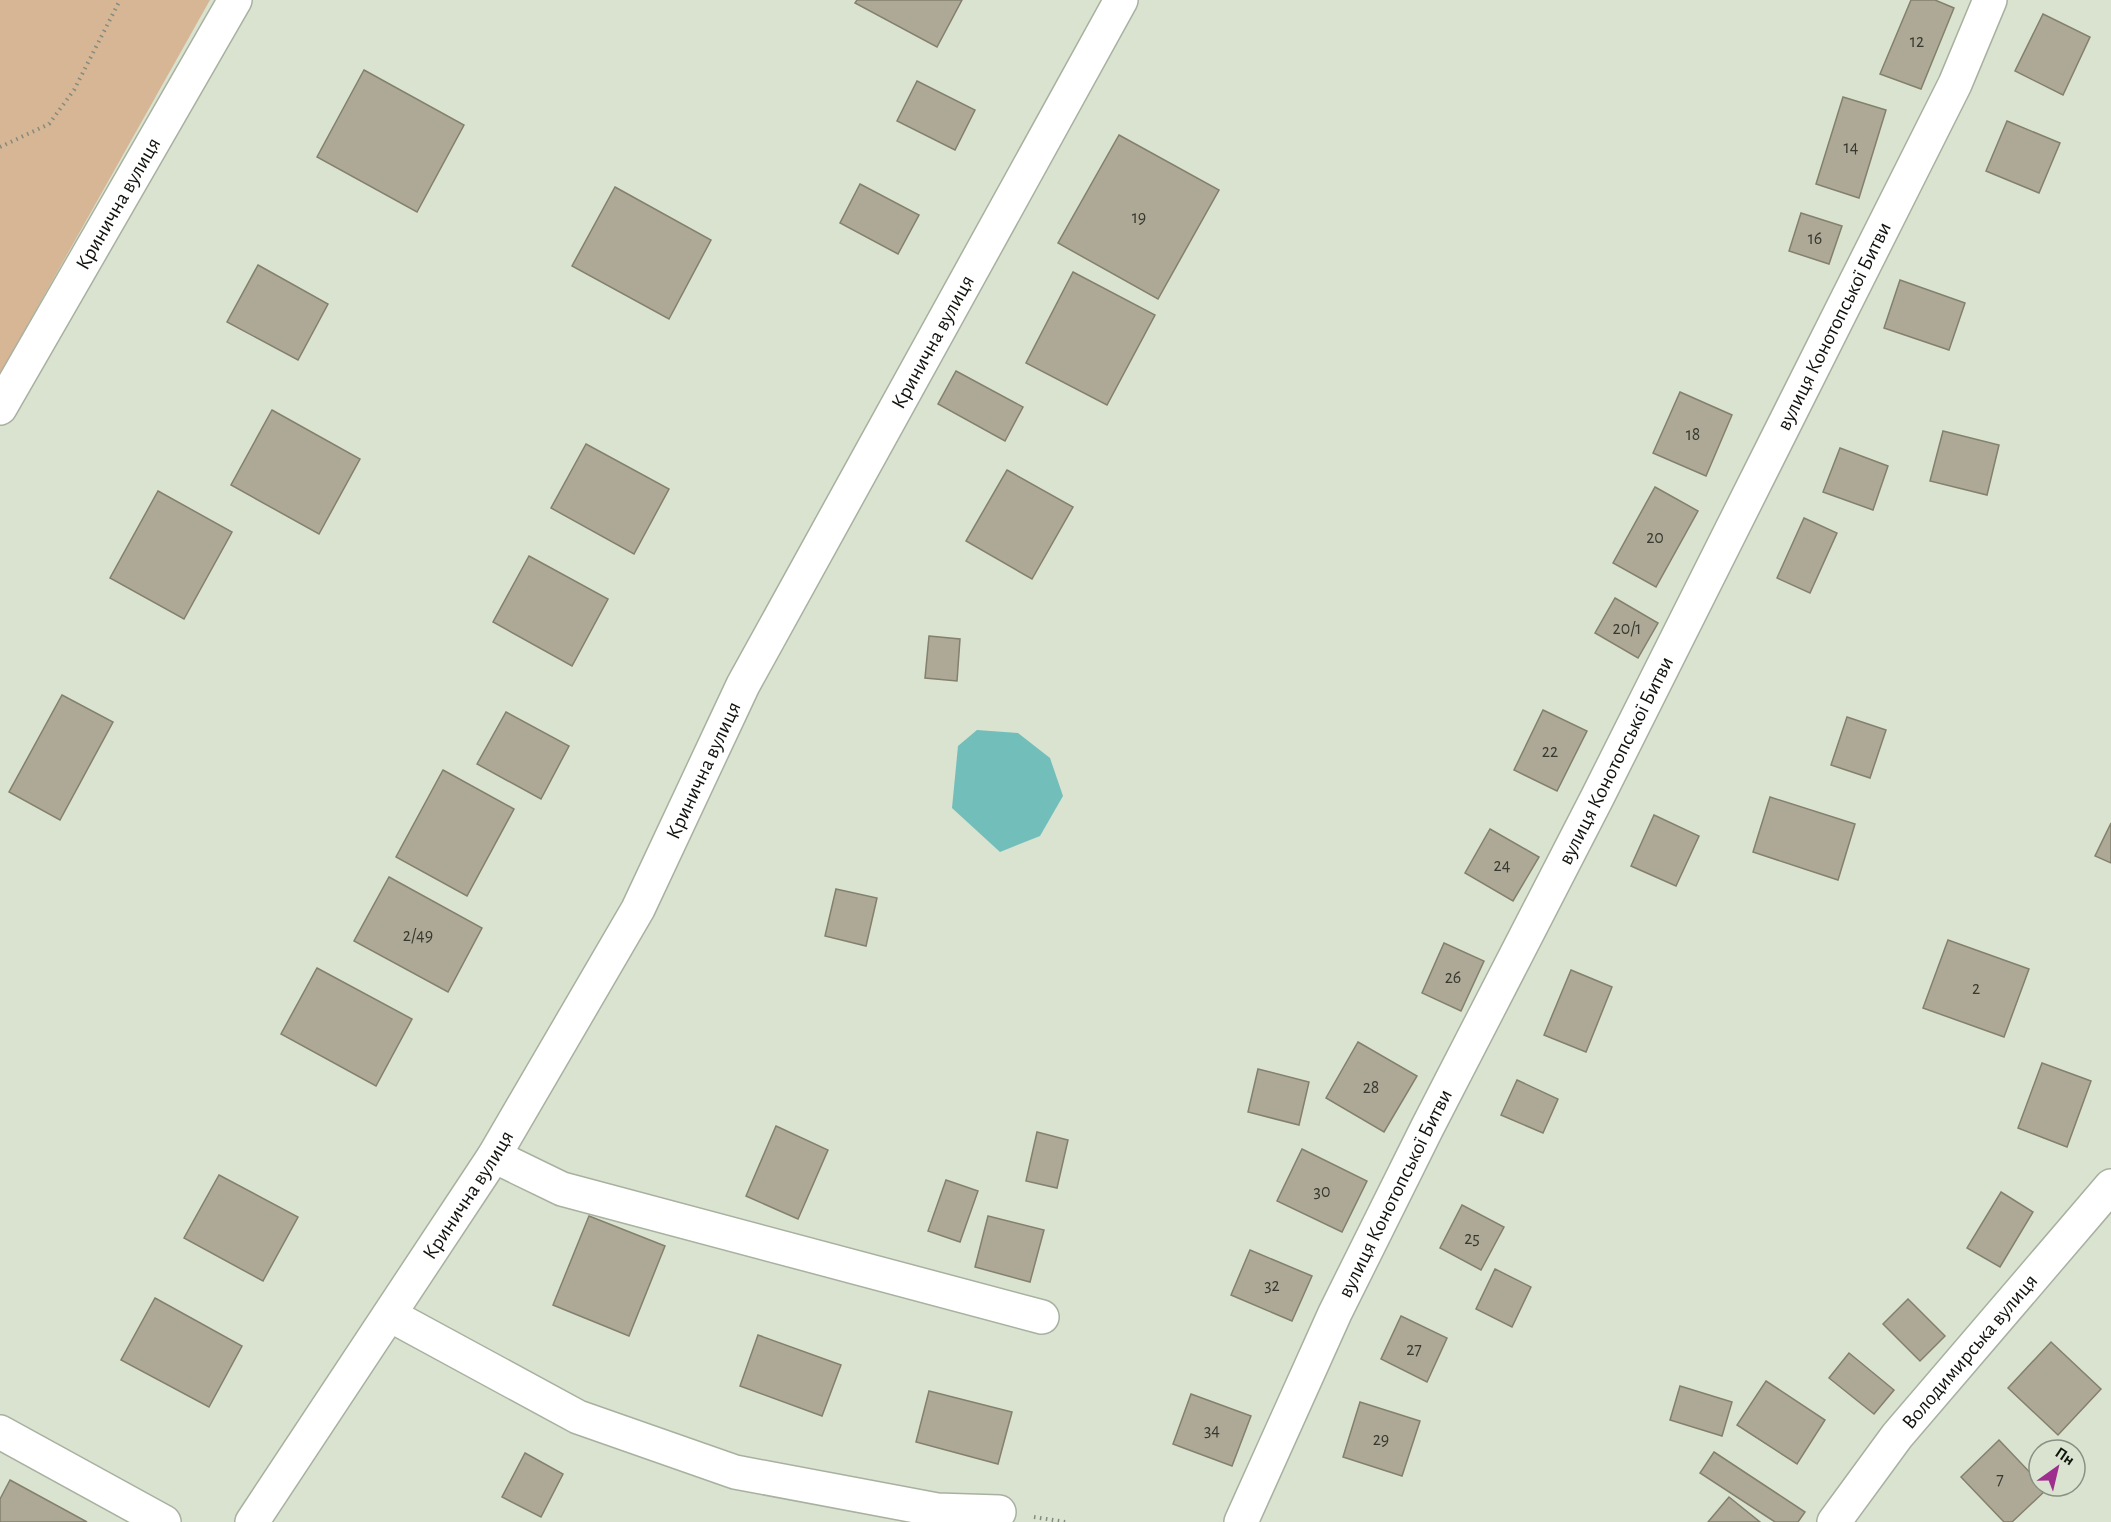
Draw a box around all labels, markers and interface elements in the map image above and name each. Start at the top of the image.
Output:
house number: 12 [1910,33,1924,51]
street label: Кринична вулиця [72,134,165,274]
house number: 14 [1844,139,1859,157]
house number: 19 [1132,209,1146,227]
street label: вулиця Конотопської Битви [1773,219,1895,434]
house number: 16 [1808,230,1822,248]
street label: Кринична вулиця [888,272,978,412]
house number: 18 [1686,426,1700,444]
house number: 20 [1646,529,1664,547]
house number: 20/1 [1612,620,1642,638]
street label: вулиця Конотопської Битви [1555,653,1677,868]
street label: Кринична вулиця [662,698,745,842]
house number: 22 [1542,743,1558,761]
house number: 24 [1494,857,1511,875]
house number: 2/49 [403,927,433,945]
house number: 26 [1445,969,1461,987]
house number: 2 [1972,980,1980,998]
house number: 28 [1363,1079,1379,1097]
street label: вулиця Конотопської Битви [1334,1086,1456,1301]
street label: Кринична вулиця [419,1127,517,1263]
house number: 30 [1314,1183,1330,1201]
house number: 25 [1464,1230,1480,1248]
street label: Володимирська вулиця [1898,1270,2042,1433]
house number: 32 [1264,1277,1280,1295]
house number: 27 [1406,1341,1422,1359]
house number: 34 [1204,1422,1220,1440]
house number: 29 [1373,1431,1389,1449]
north arrow [2027,1438,2087,1498]
text: Пн [2052,1444,2077,1468]
house number: 7 [1996,1471,2004,1489]

